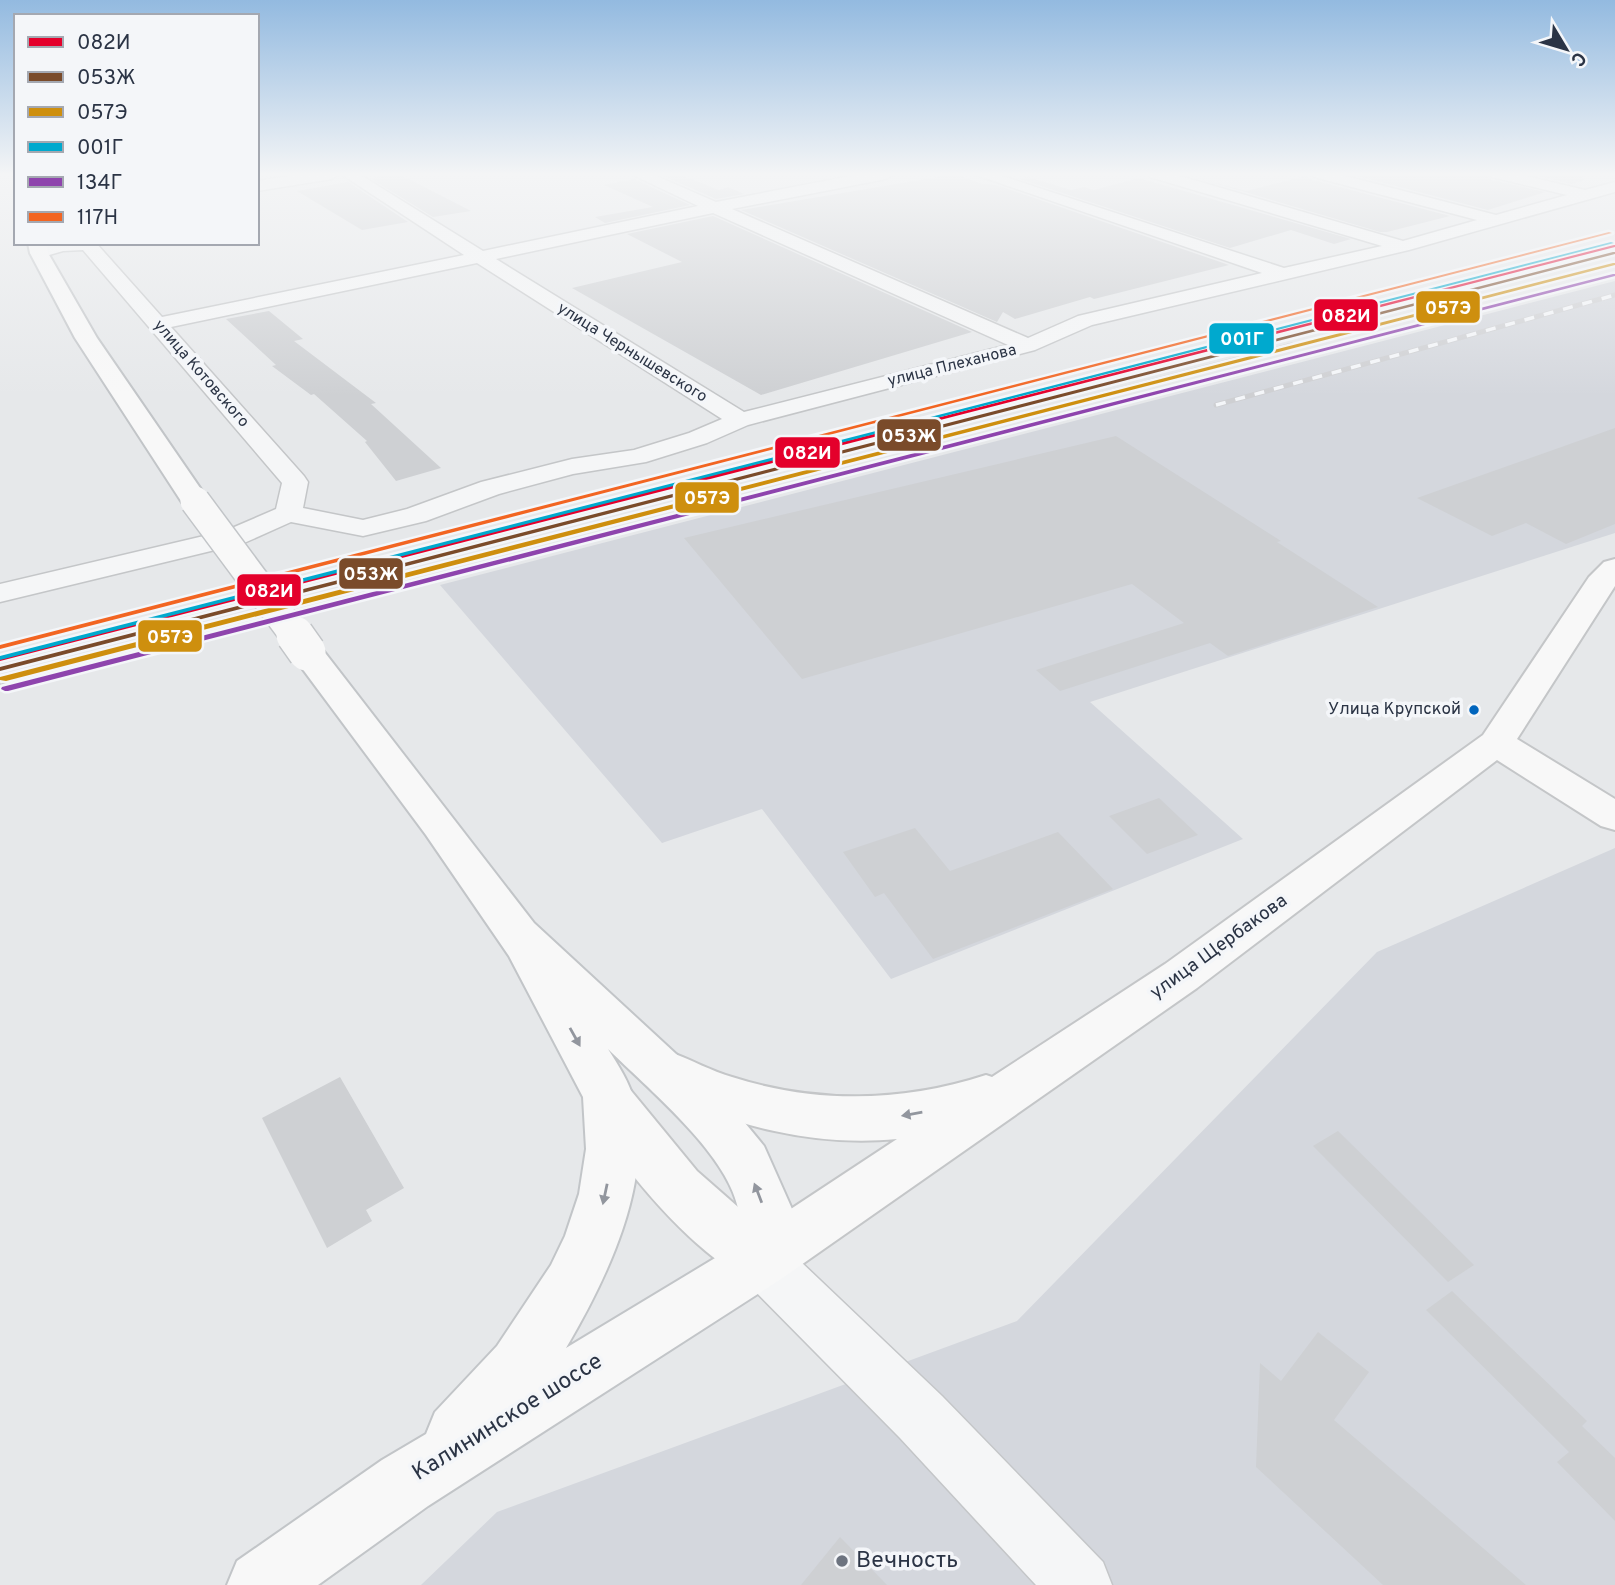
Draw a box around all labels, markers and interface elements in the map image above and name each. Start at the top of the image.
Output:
legend [14,14,259,245]
north arrow [1531,14,1601,84]
text: 082И [77,30,131,57]
text: С [1565,46,1591,70]
text: 053Ж [77,65,136,92]
text: 057Э [77,100,128,127]
text: 001Г [77,135,124,162]
text: 134Г [77,170,123,197]
text: 117Н [77,205,118,232]
line badge: 057Э [1415,290,1481,324]
text: 057Э [1425,297,1471,321]
line badge: 082И [1313,298,1379,332]
street label: улица Чернышевского [553,299,711,407]
text: 082И [1321,305,1371,329]
street label: улица Котовского [149,316,253,432]
line badge: 001Г [1208,322,1275,355]
text: 001Г [1220,328,1264,352]
street label: улица Плеханова [886,340,1018,392]
line badge: 053Ж [876,418,942,452]
text: 053Ж [881,425,937,449]
line badge: 082И [774,436,841,469]
text: 082И [782,442,832,466]
line badge: 057Э [674,481,740,514]
text: 057Э [684,487,730,511]
line badge: 053Ж [338,557,404,590]
text: 053Ж [343,563,399,587]
line badge: 082И [236,573,302,607]
text: 082И [244,580,294,604]
line badge: 057Э [137,619,203,653]
text: 057Э [147,626,193,650]
place label: Улица Крупской [1328,699,1461,721]
marker: Улица Крупской [1467,703,1481,717]
street label: улица Щербакова [1146,889,1292,1005]
one-way arrow [569,1027,581,1047]
one-way arrow [901,1109,923,1120]
one-way arrow [753,1182,764,1203]
one-way arrow [599,1183,610,1205]
street label: Калининское шоссе [407,1348,609,1488]
place label: Вечность [856,1547,958,1576]
marker: Вечность [834,1553,850,1569]

